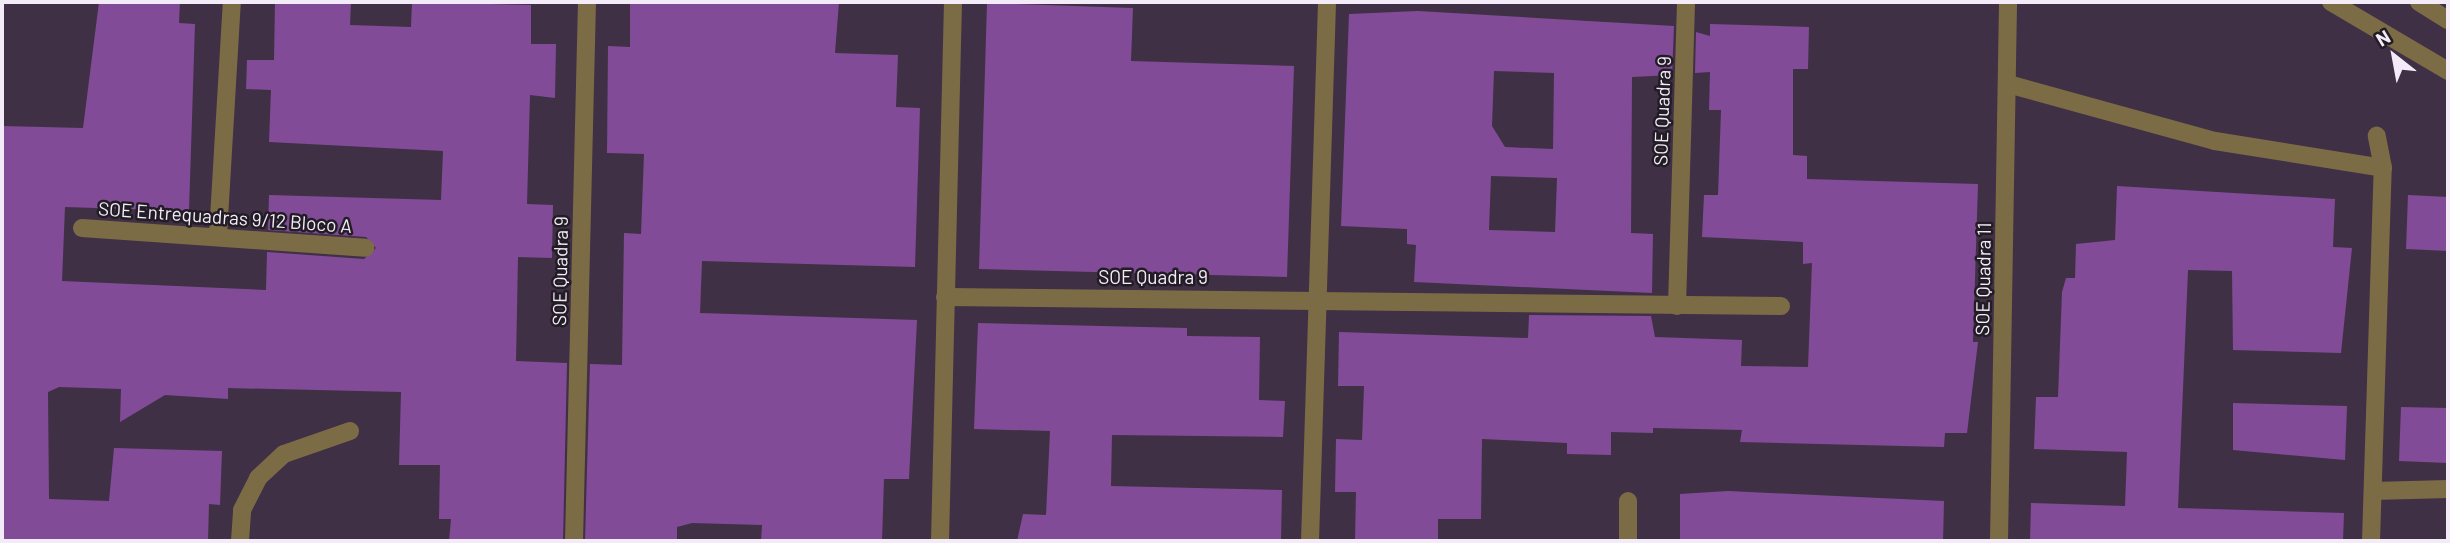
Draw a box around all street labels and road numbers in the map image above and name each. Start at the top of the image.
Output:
street label: SOE Quadra 9 [1649,56,1675,166]
street label: SOE Entrequadras 9/12 Bloco A [97,197,353,237]
street label: SOE Quadra 9 [548,216,572,326]
street label: SOE Quadra 11 [1971,222,1995,336]
street label: SOE Quadra 9 [1098,266,1208,288]

